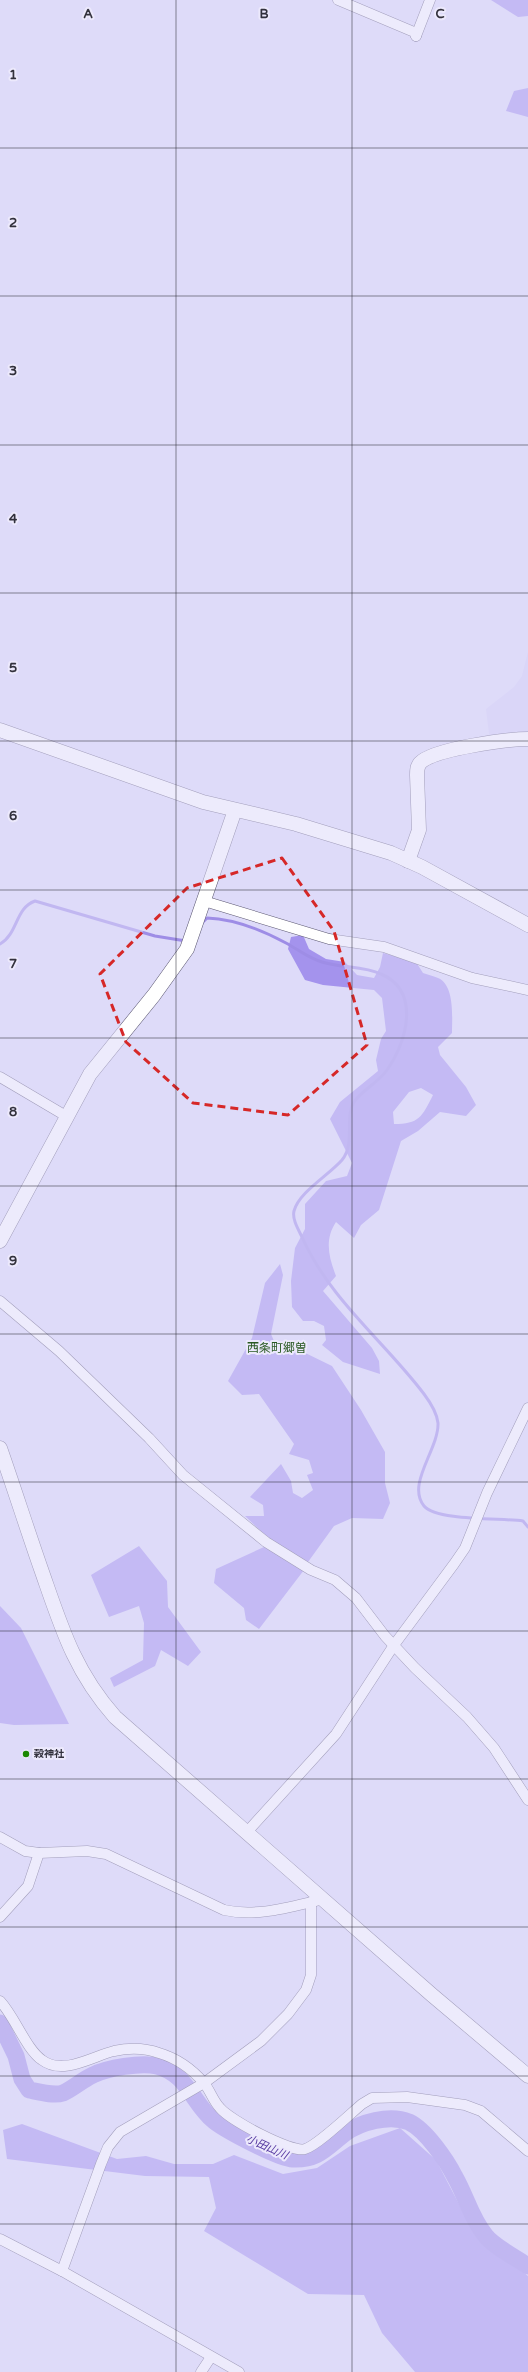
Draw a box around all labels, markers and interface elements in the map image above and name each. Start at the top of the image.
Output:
text: A [83,6,93,22]
text: B [259,6,269,22]
text: C [435,6,445,22]
text: 1 [9,67,17,83]
text: 2 [9,215,17,231]
text: 3 [9,363,17,379]
text: 4 [9,511,18,527]
text: 5 [9,660,17,676]
text: 6 [9,808,17,824]
text: 7 [9,956,17,972]
text: 8 [9,1104,17,1120]
text: 9 [9,1253,17,1269]
district label: 西条町郷曽 [247,1341,307,1355]
place label: 穀神社 [34,1748,65,1760]
marker: 穀神社 [21,1749,31,1759]
water label: 小田山川 [244,2132,291,2162]

